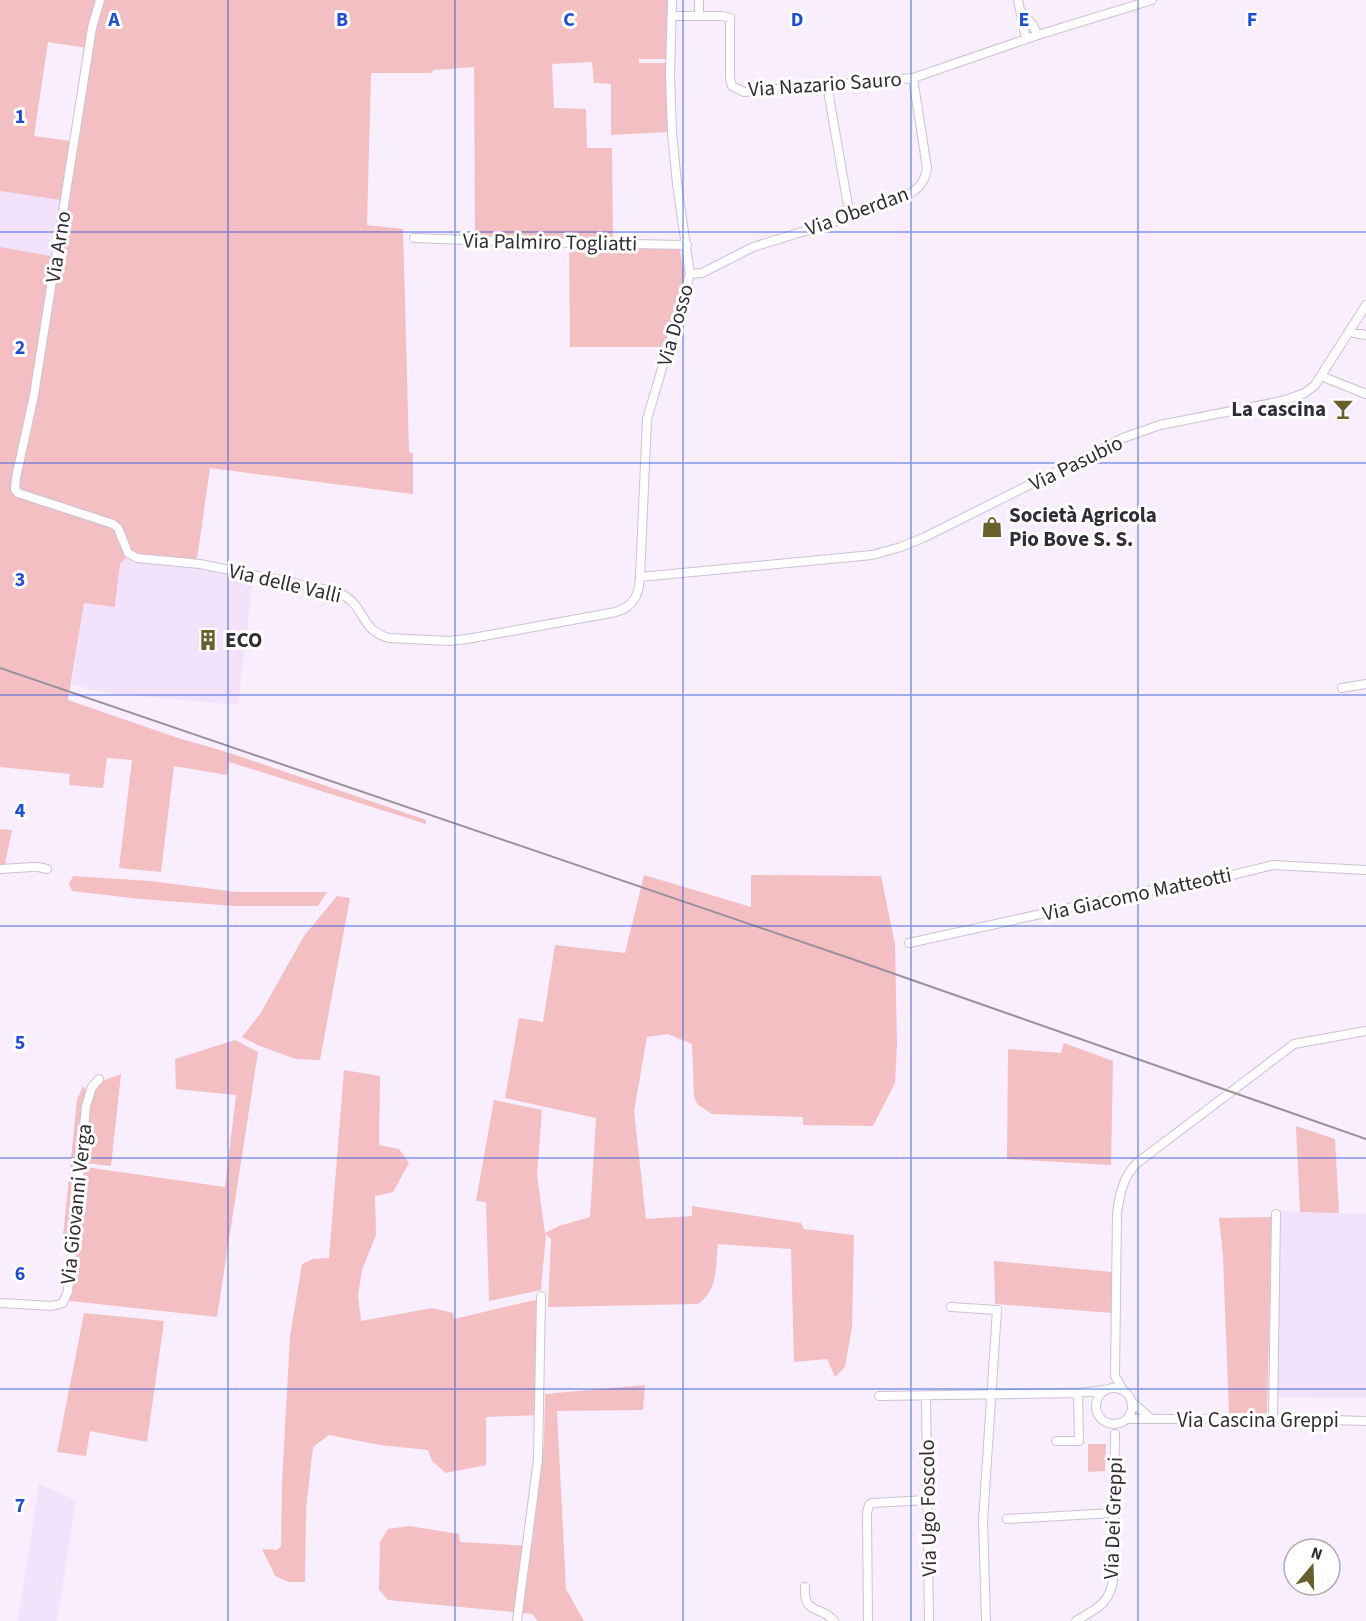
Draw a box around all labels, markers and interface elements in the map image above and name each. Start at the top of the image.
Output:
text: A [107,6,120,34]
text: B [336,6,348,34]
text: C [563,6,575,34]
text: D [791,6,803,34]
text: E [1019,6,1029,34]
text: F [1247,6,1257,34]
street label: Via Nazario Sauro [747,64,903,104]
text: 1 [15,103,25,131]
street label: Via Oberdan [801,179,913,243]
street label: Via Arno [38,209,78,285]
street label: Via Palmiro Togliatti [462,225,638,259]
street label: Via Dosso [649,280,701,370]
text: 2 [15,334,25,362]
place label: La cascina [1231,394,1326,424]
bar icon: La cascina [1331,397,1355,421]
street label: Via Pasubio [1024,427,1128,499]
place label: Società Agricola Pio Bove S. S. [1009,500,1157,554]
shop icon: Società Agricola Pio Bove S. S. [980,515,1004,539]
street label: Via delle Valli [226,555,344,611]
text: 3 [15,566,25,594]
place label: ECO [225,625,262,655]
building icon: ECO [196,628,220,652]
text: 4 [15,797,26,825]
street label: Via Giacomo Matteotti [1040,859,1234,929]
text: 5 [15,1029,25,1057]
street label: Via Giovanni Verga [53,1122,99,1286]
text: 6 [15,1260,25,1288]
street label: Via Cascina Greppi [1177,1405,1339,1435]
street label: Via Ugo Foscolo [912,1439,944,1577]
street label: Via Dei Greppi [1096,1456,1130,1580]
text: 7 [15,1492,25,1520]
north arrow [1282,1537,1342,1597]
text: N [1308,1542,1325,1566]

